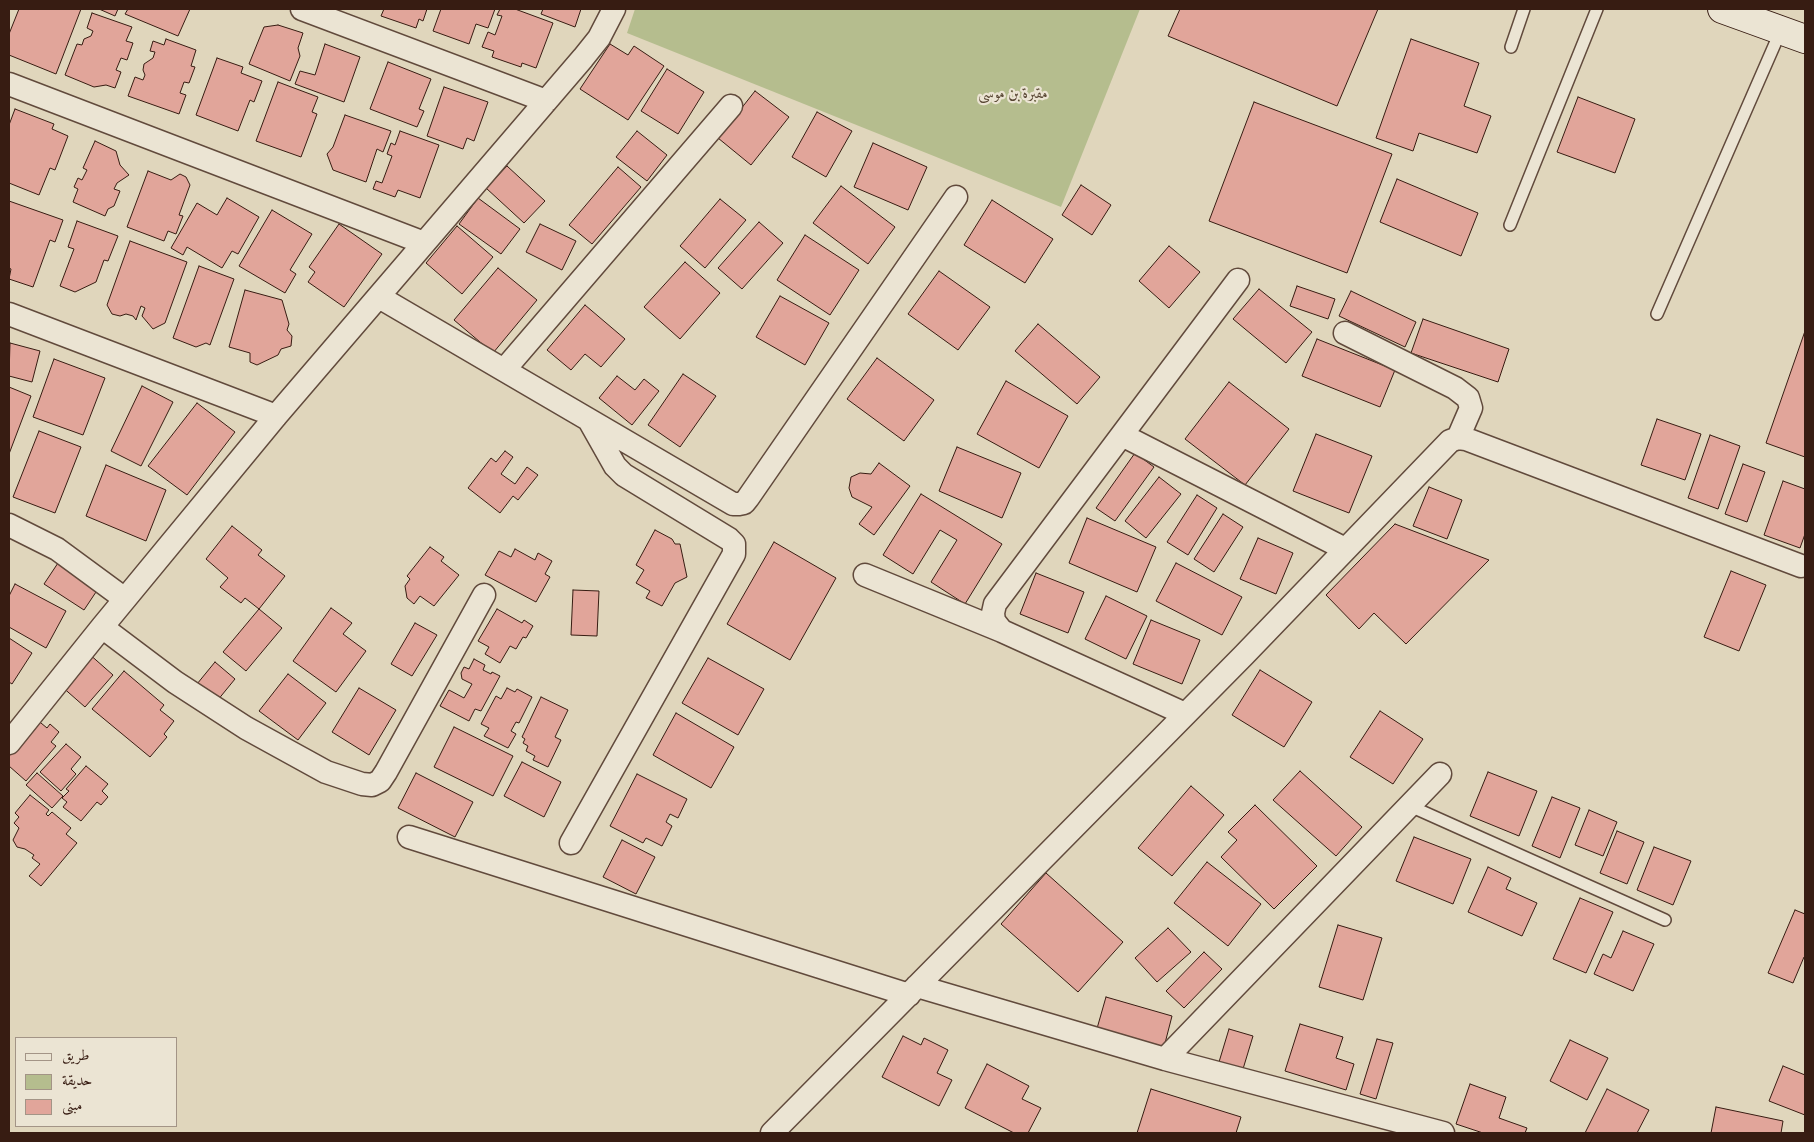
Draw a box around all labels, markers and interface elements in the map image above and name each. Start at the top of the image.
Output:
park label: مقبرة بن موسى [978,86,1048,104]
legend [15,1037,178,1127]
text: طريق [62,1046,89,1067]
text: حديقة [62,1071,92,1092]
text: مبنى [62,1096,82,1117]

